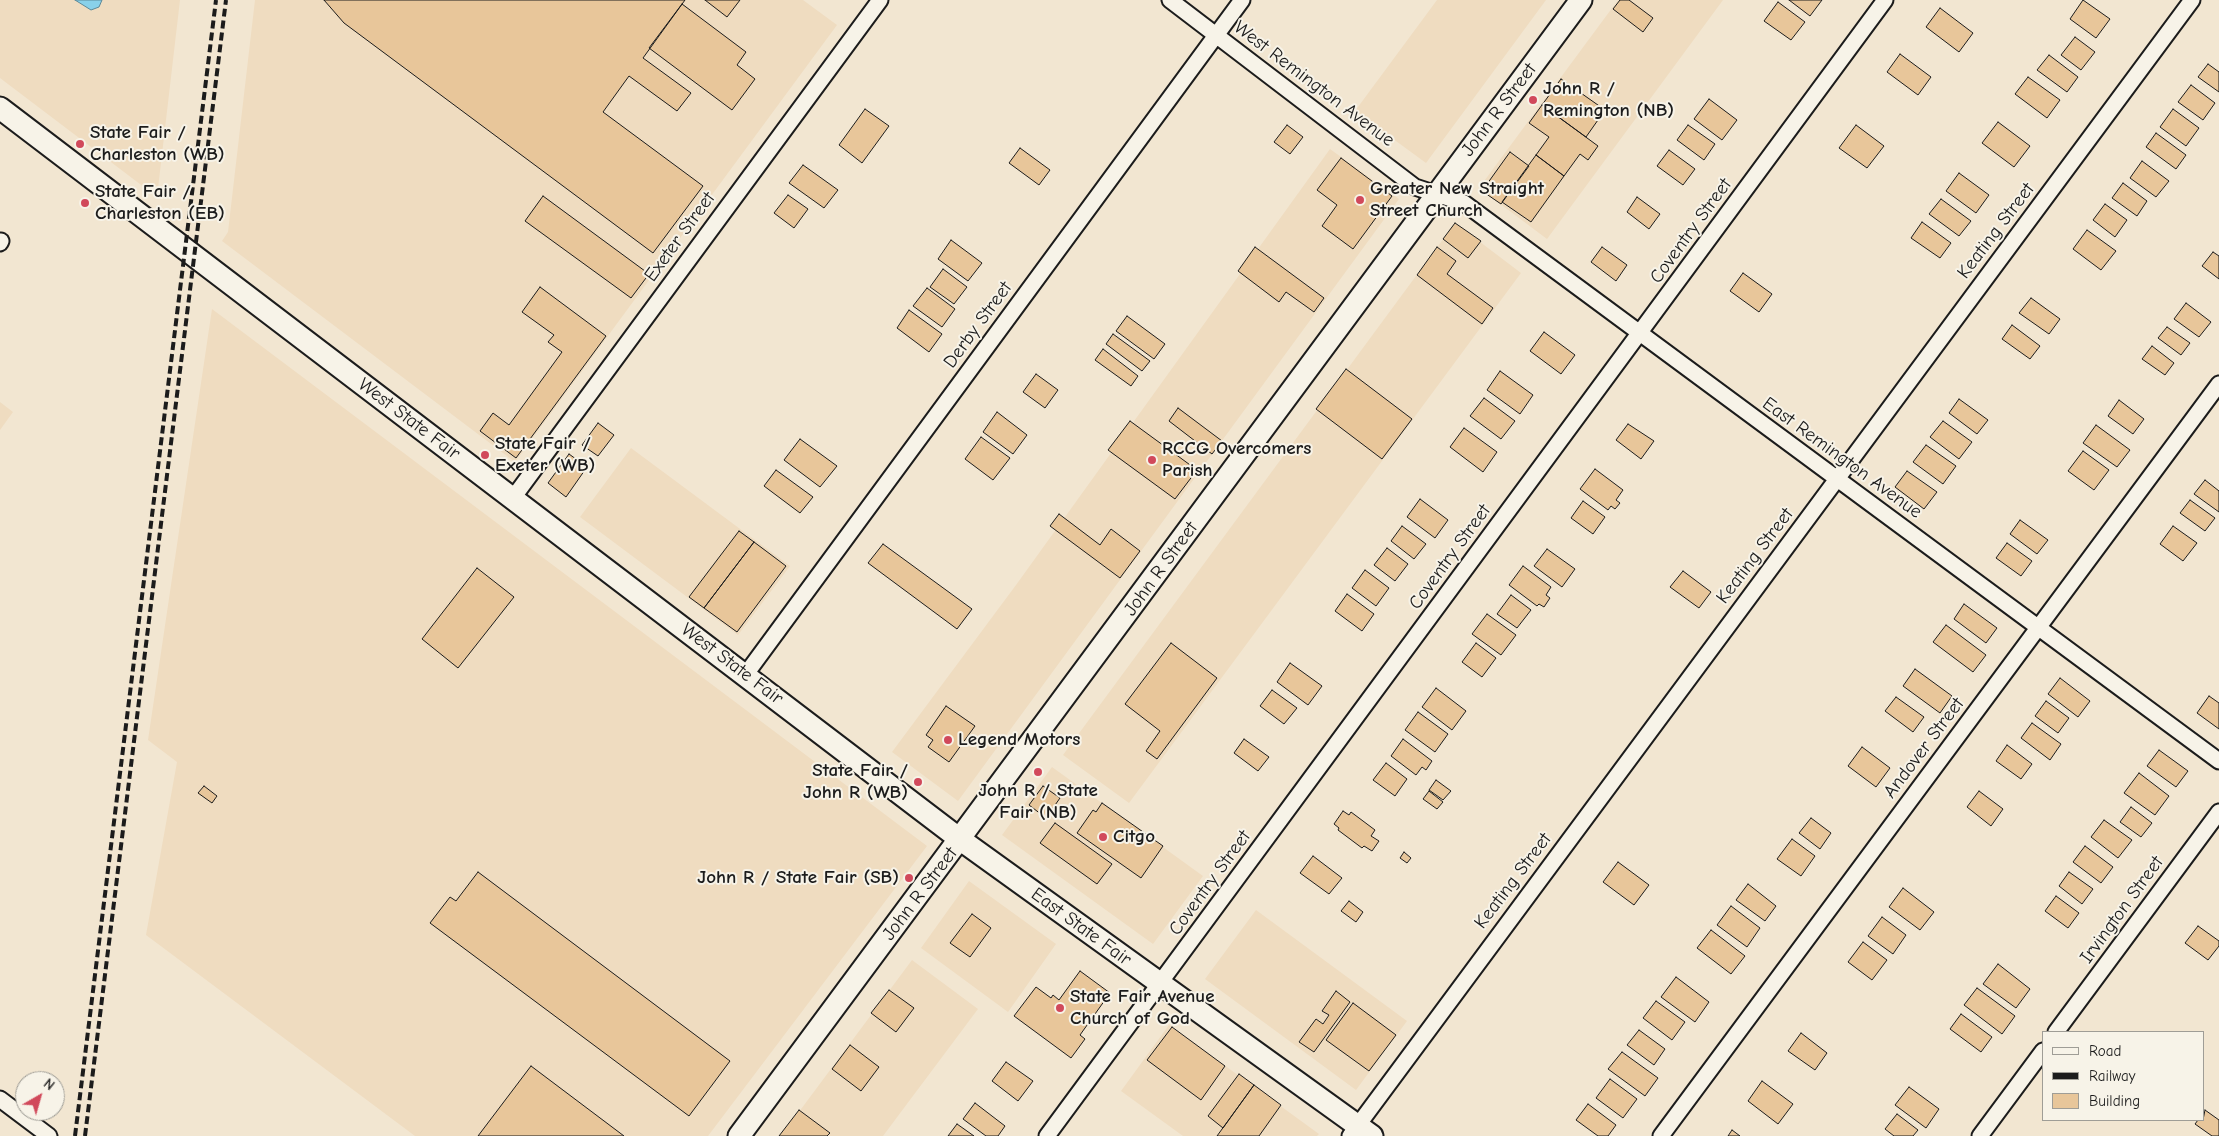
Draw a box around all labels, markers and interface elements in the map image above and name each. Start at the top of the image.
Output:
street label: West Remington Avenue [1229,16,1399,152]
street label: John R Street [1456,59,1542,161]
place label: John R / Remington (NB) [1543,78,1674,122]
marker: John R / Remington (NB) [1527,94,1539,106]
place label: State Fair / Charleston (WB) [90,122,225,166]
marker: State Fair / Charleston (WB) [74,138,86,150]
street label: Coventry Street [1645,174,1737,288]
place label: Greater New Straight Street Church [1370,178,1544,222]
street label: Keating Street [1953,179,2039,283]
place label: State Fair / Charleston (EB) [95,181,225,225]
street label: Exeter Street [640,188,720,286]
marker: Greater New Straight Street Church [1354,194,1366,206]
marker: State Fair / Charleston (EB) [79,197,91,209]
street label: Derby Street [939,277,1017,373]
street label: West State Fair [353,373,465,465]
street label: East Remington Avenue [1758,392,1926,524]
place label: State Fair / Exeter (WB) [495,433,595,477]
place label: RCCG Overcomers Parish [1162,438,1311,482]
marker: State Fair / Exeter (WB) [479,449,491,461]
marker: RCCG Overcomers Parish [1146,454,1158,466]
street label: Coventry Street [1404,500,1496,614]
street label: Keating Street [1712,504,1798,608]
street label: John R Street [1119,517,1203,621]
street label: West State Fair [676,618,788,710]
street label: Andover Street [1879,693,1969,803]
place label: Legend Motors [958,729,1080,751]
marker: Legend Motors [942,734,954,746]
place label: State Fair / John R (WB) [803,760,908,804]
marker: John R / State Fair (NB) [1032,766,1044,778]
marker: State Fair / John R (WB) [912,776,924,788]
place label: John R / State Fair (NB) [978,780,1098,824]
place label: Citgo [1113,826,1155,848]
street label: Coventry Street [1164,826,1256,940]
street label: Keating Street [1470,829,1556,933]
marker: Citgo [1097,831,1109,843]
street label: John R Street [877,843,963,945]
street label: Irvington Street [2075,852,2169,968]
place label: John R / State Fair (SB) [697,867,899,889]
marker: John R / State Fair (SB) [903,872,915,884]
street label: East State Fair [1026,883,1136,971]
place label: State Fair Avenue Church of God [1070,986,1214,1030]
marker: State Fair Avenue Church of God [1054,1002,1066,1014]
legend [2042,1031,2204,1121]
text: Road [2089,1042,2121,1060]
text: Railway [2089,1067,2135,1085]
north arrow [15,1071,65,1121]
text: N [40,1075,58,1094]
text: Building [2089,1092,2140,1110]

